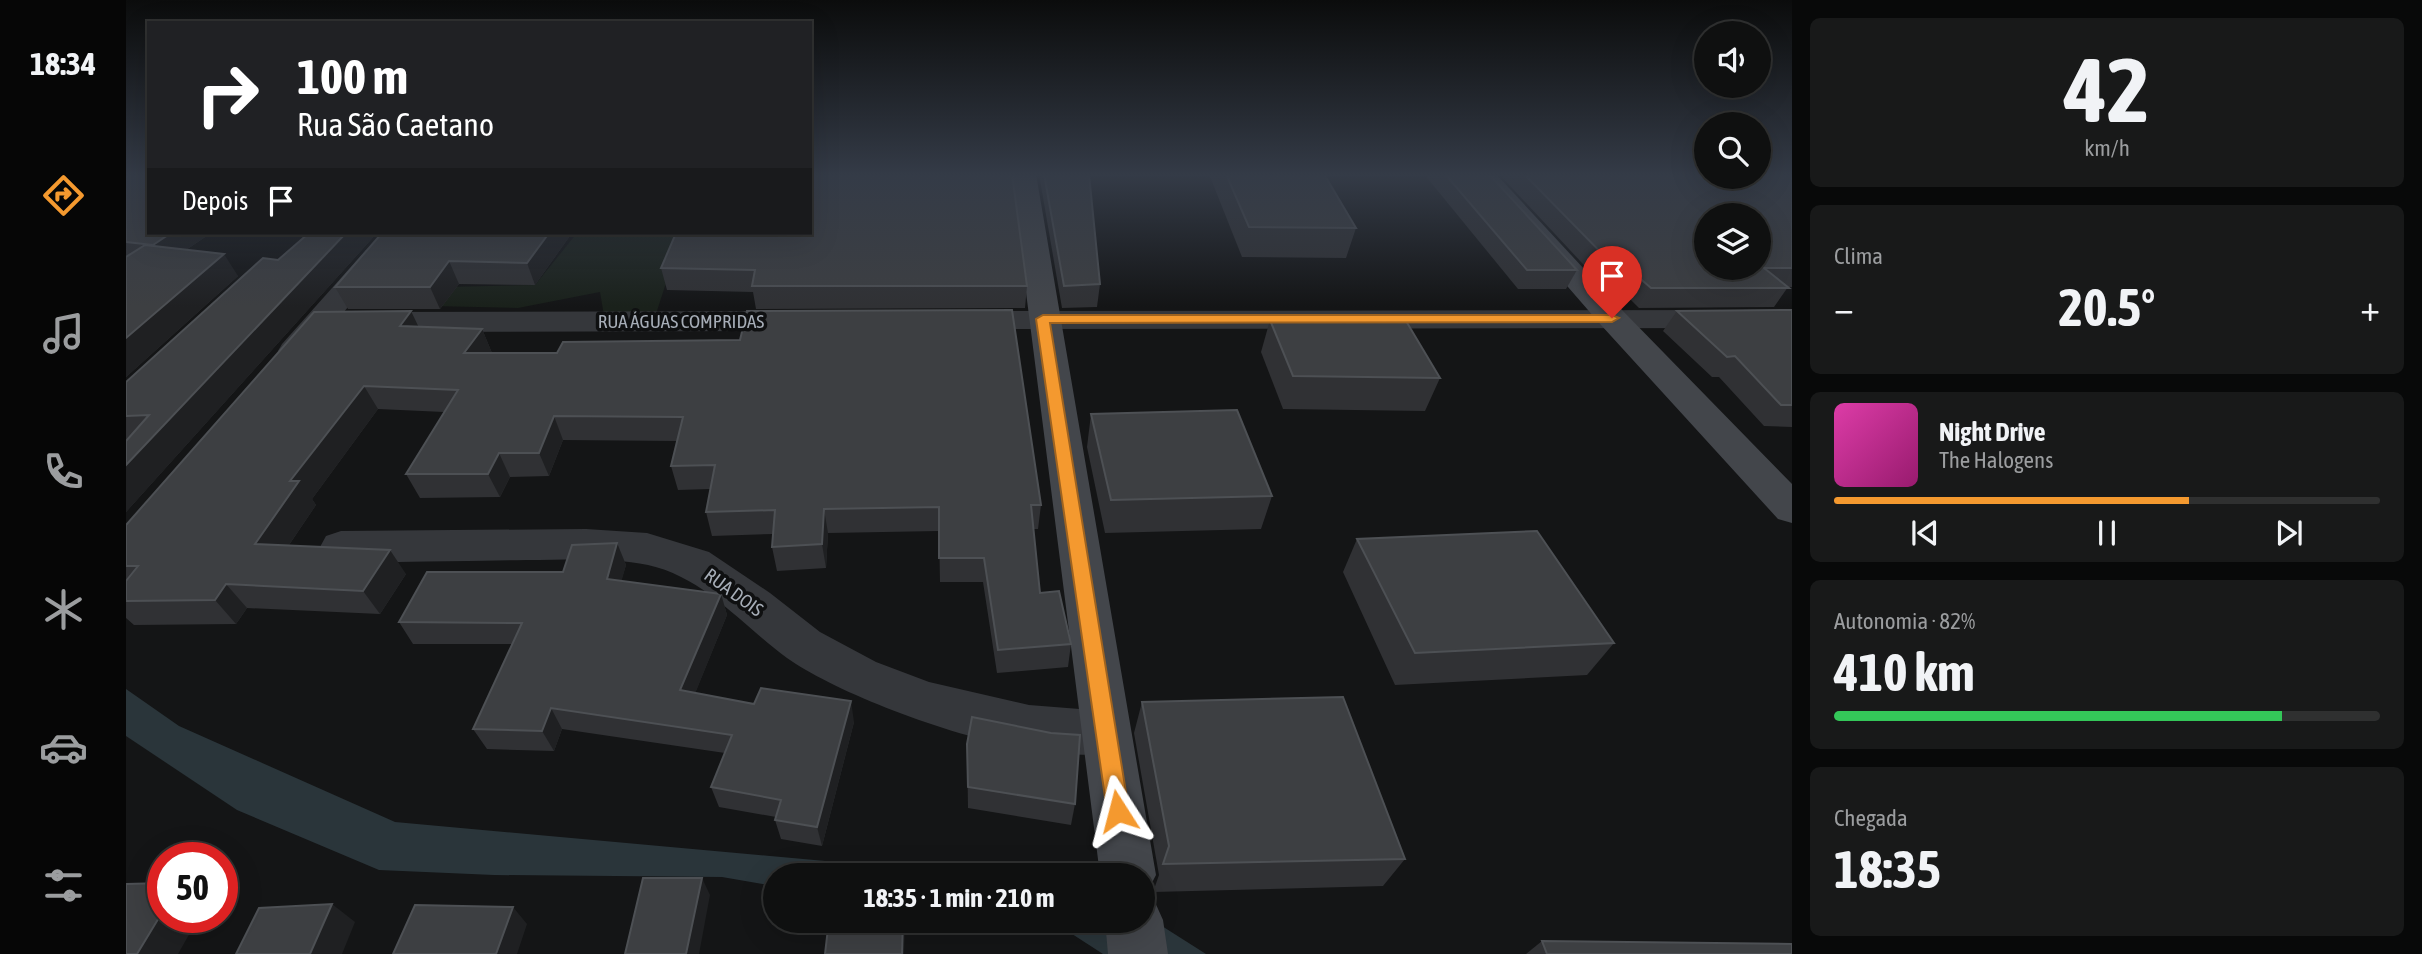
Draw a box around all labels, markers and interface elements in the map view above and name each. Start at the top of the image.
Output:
map controls [1694,21,1771,280]
button: sound [1694,21,1771,98]
text: 42 [2064,37,2150,141]
text: 18:34 [30,45,96,82]
text: 100 m [297,48,408,104]
icon: right [182,49,273,140]
text: Rua São Caetano [297,106,494,143]
button: search [1694,112,1771,189]
text: km/h [2084,135,2130,161]
icon: directions [39,171,88,220]
icon: arrive [262,182,300,220]
text: Depois [182,186,248,216]
button: layers [1694,203,1771,280]
text: Clima [1834,243,1883,269]
pin [1582,246,1642,318]
icon: arrive [1593,257,1631,295]
text: 20.5° [2059,277,2155,337]
text: − [1834,286,1854,329]
text: + [2360,286,2380,329]
icon: music [39,309,88,358]
street label: RUA ÁGUAS COMPRIDAS [598,310,764,332]
text: Night Drive [1939,417,2046,447]
icon: phone [39,447,88,496]
text: The Halogens [1939,447,2053,473]
icon: previous [1906,514,1944,552]
icon: pause [2088,514,2126,552]
icon: next [2270,514,2308,552]
street label: RUA DOIS [700,563,768,621]
icon: climate [39,585,88,634]
text: Autonomia · 82% [1834,608,1975,634]
text: 410 km [1834,642,1975,702]
icon: car [39,723,88,772]
position arrow [1081,774,1155,848]
text: Chegada [1834,805,1908,831]
text: 18:35 [1834,839,1941,899]
speed limit sign: 50 [147,842,238,933]
icon: filters [39,861,88,910]
text: 18:35 · 1 min · 210 m [864,883,1054,913]

